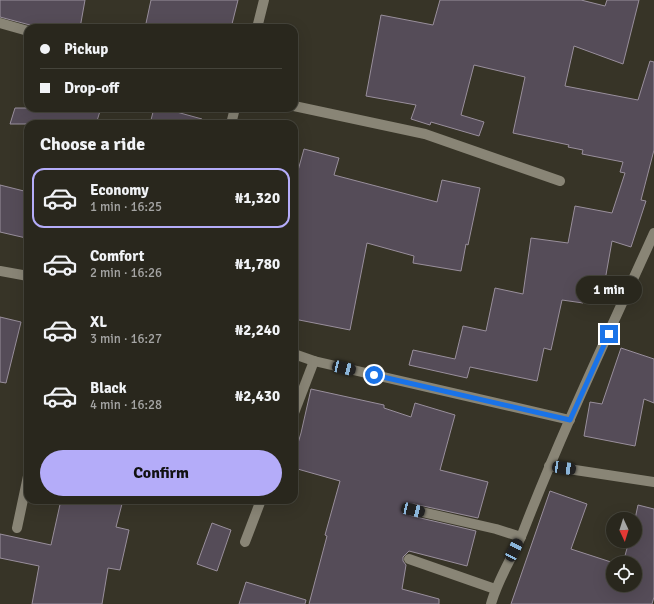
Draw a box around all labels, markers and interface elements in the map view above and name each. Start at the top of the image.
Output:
text: Pickup [64,40,108,58]
text: Drop-off [64,79,119,97]
text: Choose a ride [40,133,145,155]
icon: car [42,180,78,216]
text: Economy [90,181,149,199]
text: ₦1,320 [235,189,280,207]
text: 1 min · 16:25 [90,199,162,215]
icon: car [42,246,78,282]
text: Comfort [90,247,144,265]
text: ₦1,780 [235,255,280,273]
text: 2 min · 16:26 [90,265,162,281]
callout: 1 min [576,276,642,304]
text: 1 min [593,282,625,298]
icon: car [42,312,78,348]
text: XL [90,313,107,331]
text: ₦2,240 [235,321,280,339]
route end [600,325,618,343]
text: 3 min · 16:27 [90,331,162,347]
car [331,359,357,377]
route start [365,366,383,384]
icon: car [42,378,78,414]
text: Black [90,379,127,397]
text: ₦2,430 [235,387,280,405]
text: 4 min · 16:28 [90,397,162,413]
button: Confirm [40,450,282,496]
car [551,460,577,476]
car [400,501,426,519]
north arrow [606,512,642,548]
map controls [606,512,642,592]
car [503,537,525,563]
button: locate [606,556,642,592]

